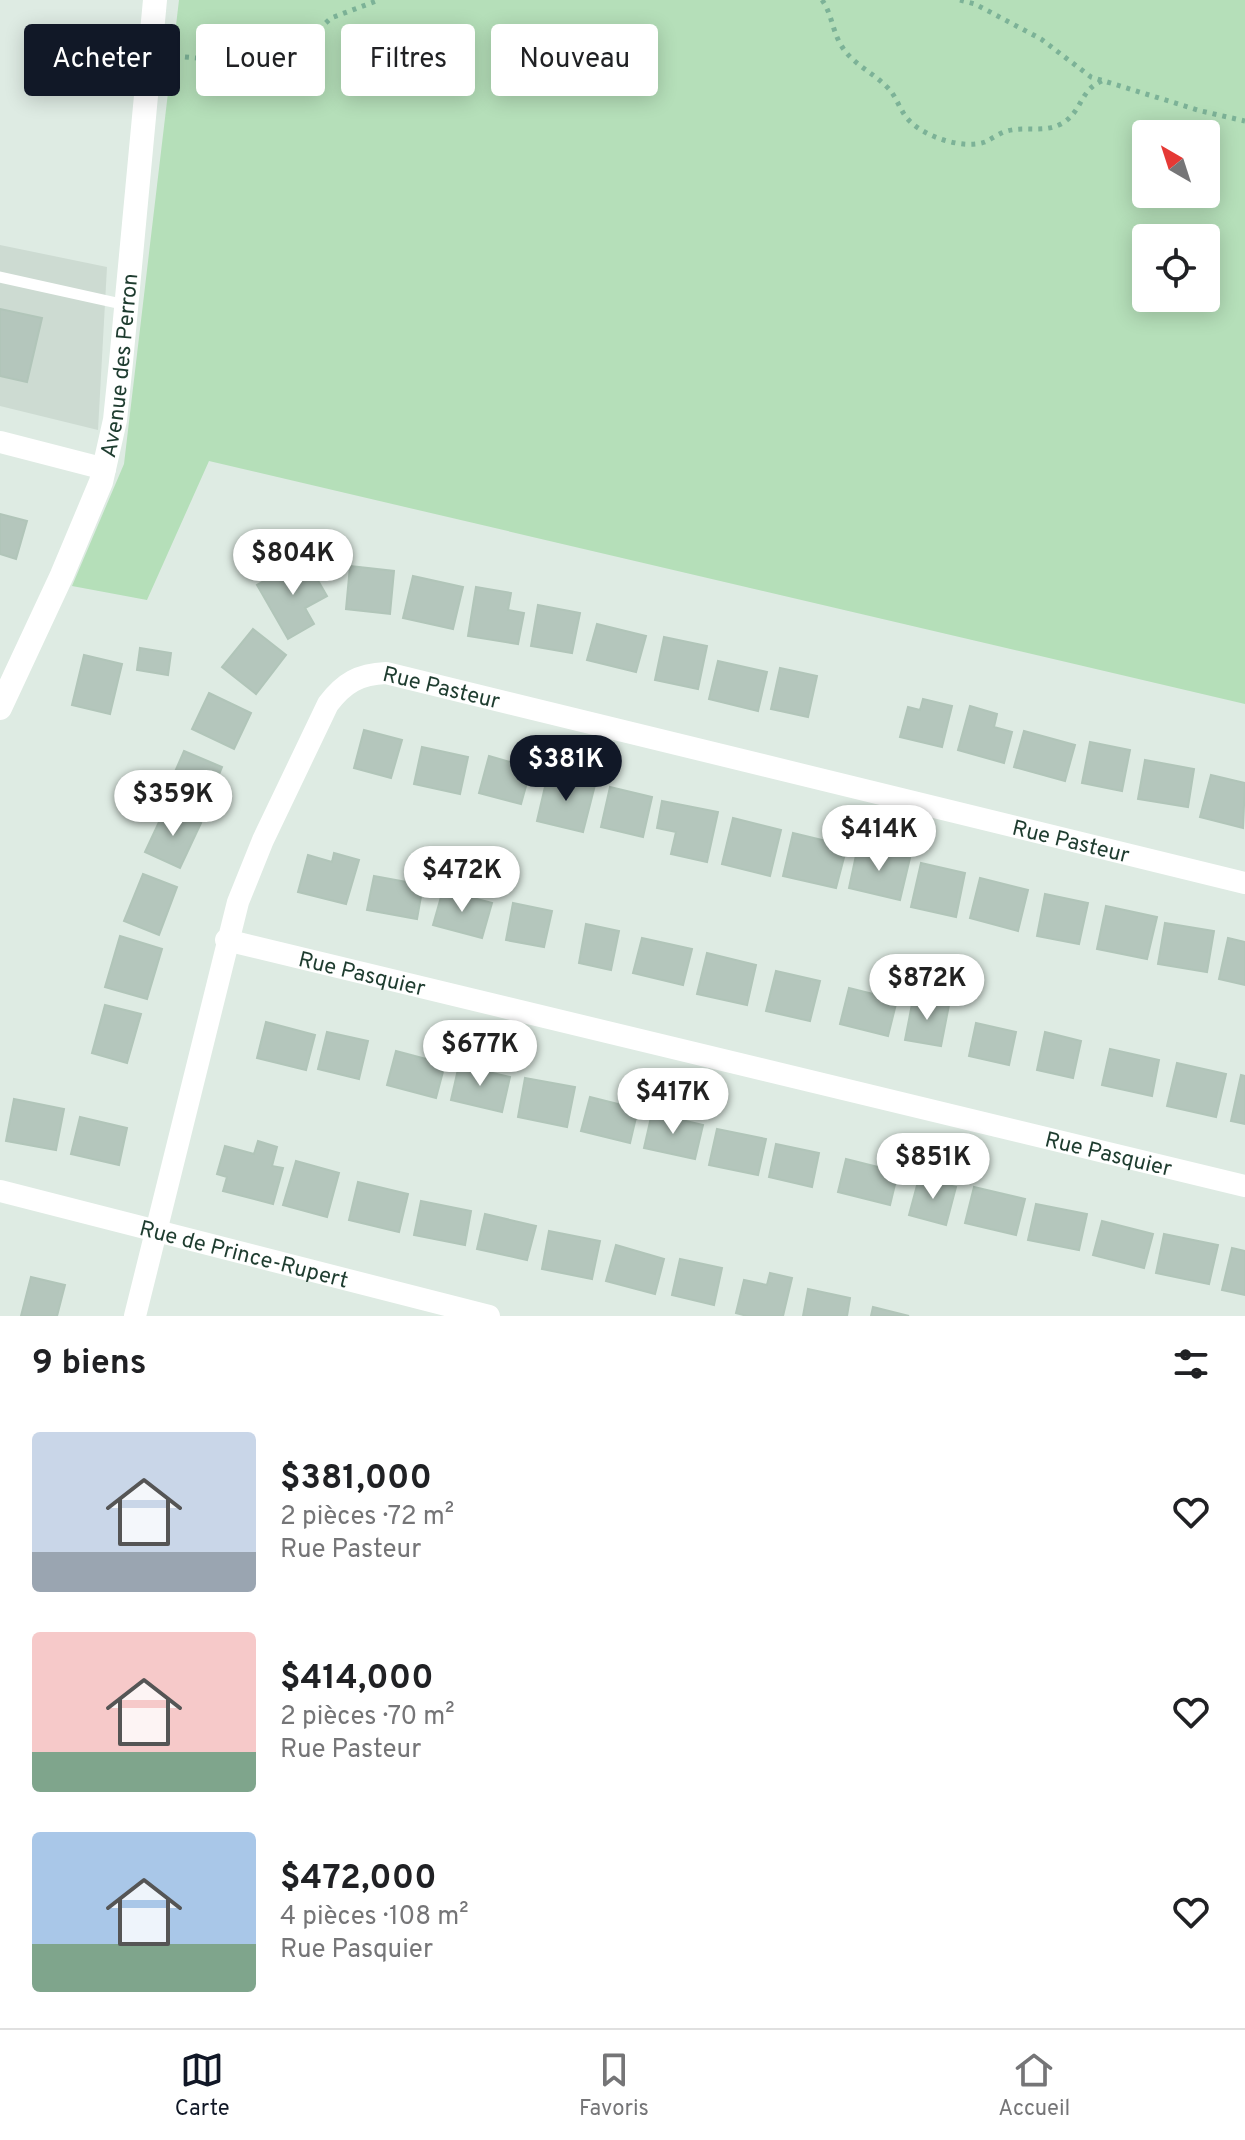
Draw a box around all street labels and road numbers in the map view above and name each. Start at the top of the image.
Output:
street label: Avenue des Perron [96,272,145,460]
street label: Rue Pasteur [380,662,503,716]
street label: Rue Pasteur [1009,816,1132,870]
street label: Rue Pasquier [295,947,428,1004]
street label: Rue Pasquier [1042,1127,1175,1184]
street label: Rue de Prince-Rupert [136,1216,351,1295]

